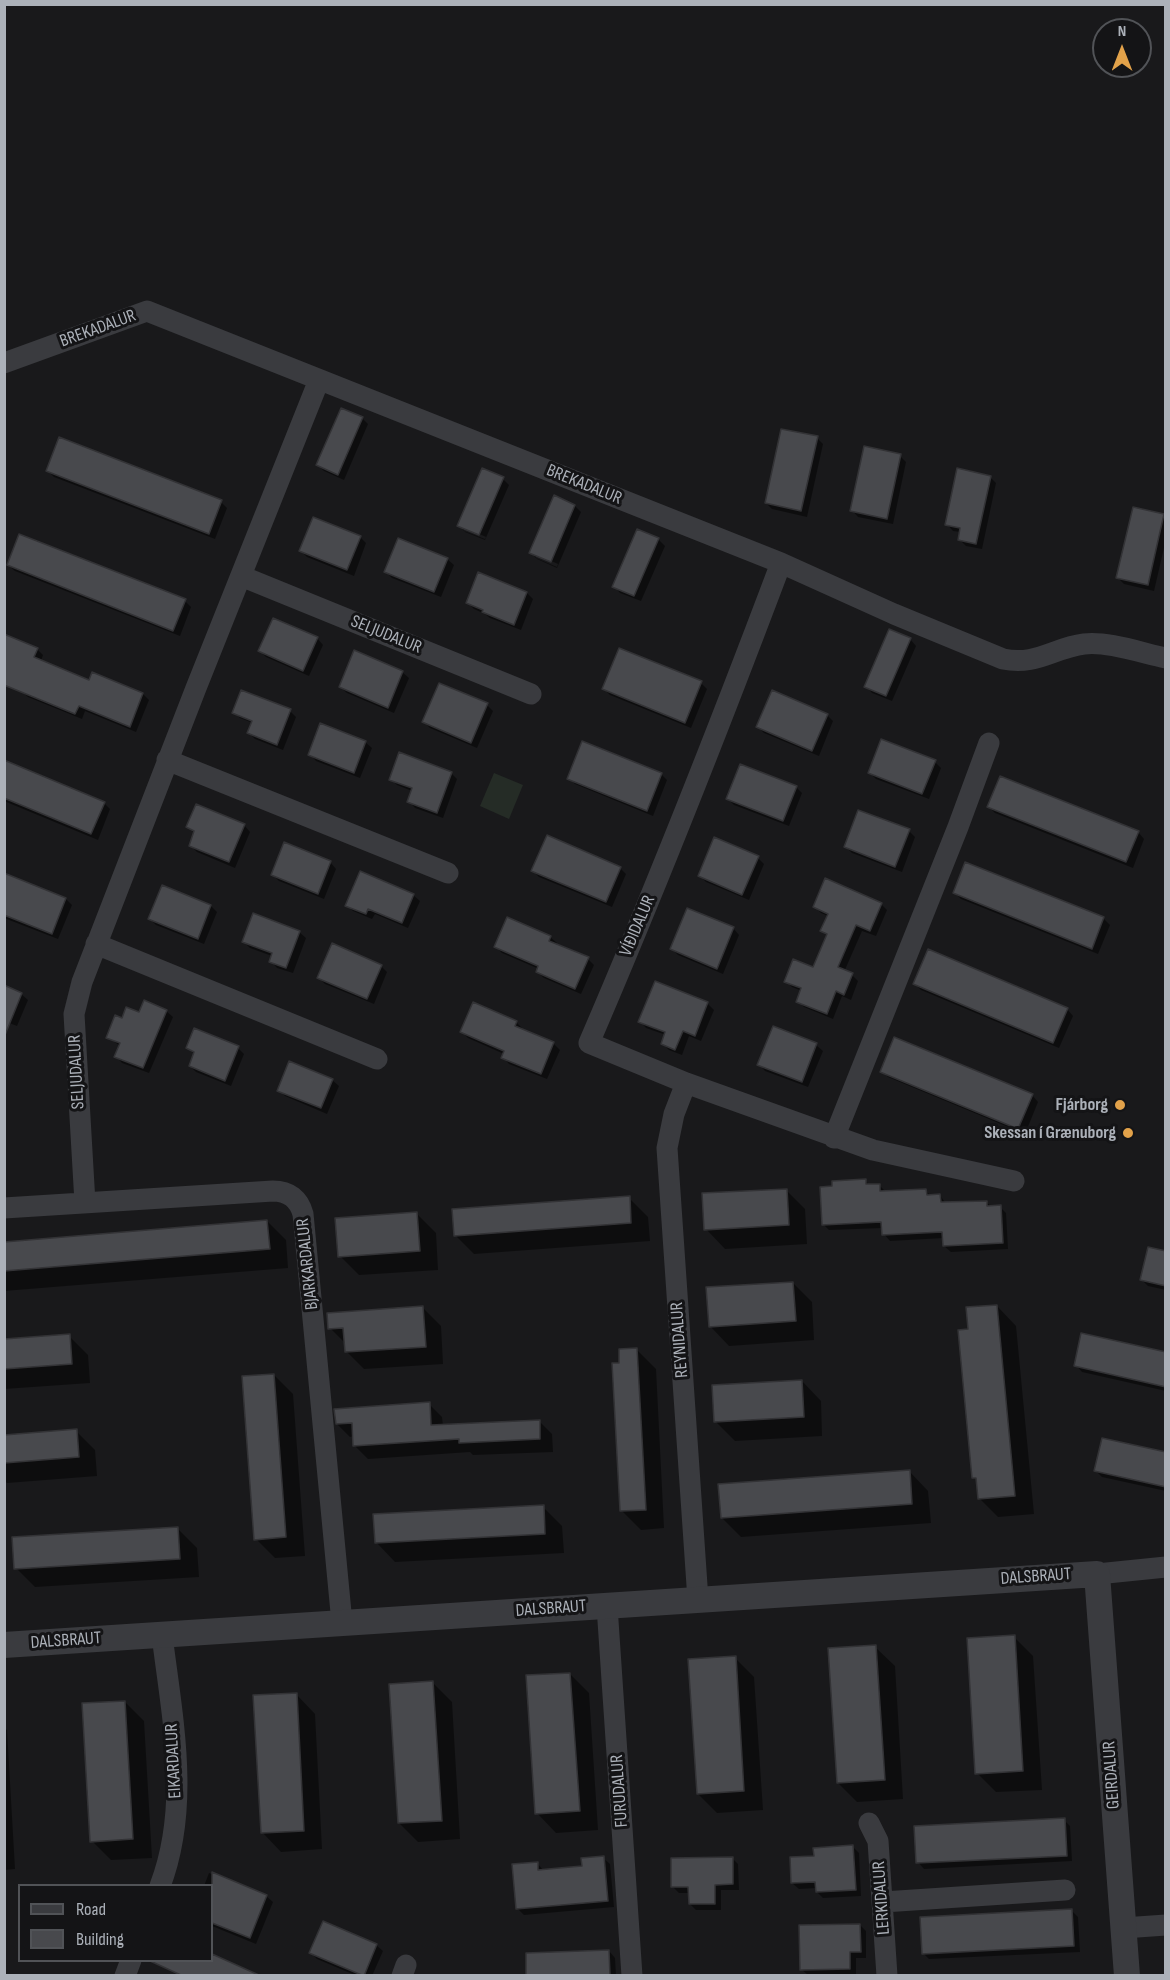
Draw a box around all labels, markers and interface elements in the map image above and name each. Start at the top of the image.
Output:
north arrow [1092,18,1152,78]
text: N [1118,22,1126,41]
street label: BREKADALUR [57,305,139,353]
street label: BREKADALUR [543,460,625,510]
street label: SELJUDALUR [347,611,425,659]
street label: VÍÐIDALUR [616,892,660,960]
street label: SELJUDALUR [64,1034,90,1110]
place label: Fjárborg [1056,1094,1108,1116]
marker: Fjárborg [1113,1098,1127,1112]
place label: Skessan í Grænuborg [984,1122,1116,1144]
marker: Skessan í Grænuborg [1121,1126,1135,1140]
street label: BJARKARDALUR [292,1217,324,1311]
street label: REYNIDALUR [667,1301,693,1379]
street label: DALSBRAUT [1000,1564,1072,1590]
street label: DALSBRAUT [515,1596,587,1622]
street label: DALSBRAUT [30,1628,102,1654]
street label: EIKARDALUR [161,1723,187,1799]
street label: GEIRDALUR [1099,1740,1125,1810]
street label: FURUDALUR [607,1754,633,1828]
street label: LERKIDALUR [869,1860,895,1936]
legend [18,1884,213,1962]
text: Road [76,1899,106,1920]
text: Building [76,1929,124,1950]

